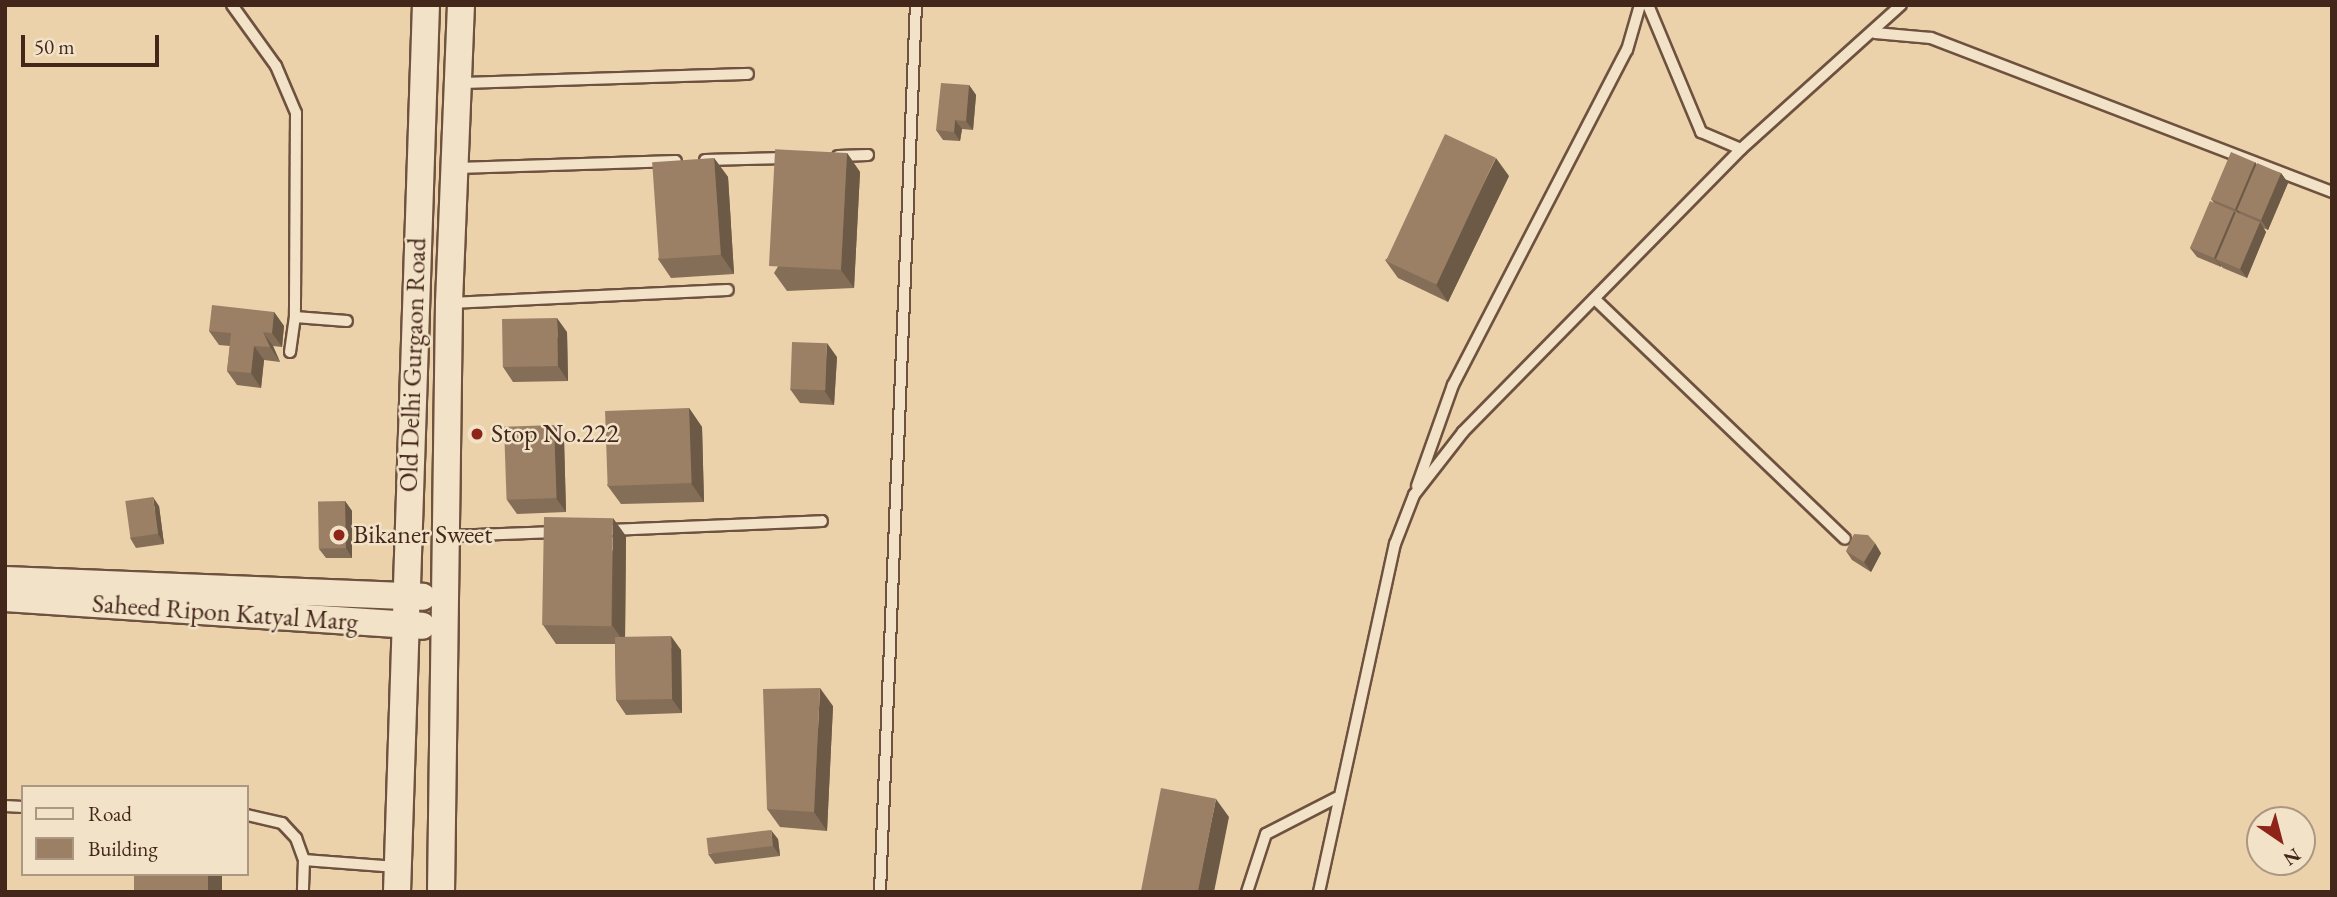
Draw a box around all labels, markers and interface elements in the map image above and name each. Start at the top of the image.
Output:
scale bar [24,21,163,65]
text: 50 m [34,33,75,60]
street label: Old Delhi Gurgaon Road [393,237,433,493]
place label: Stop No.222 [491,418,619,450]
marker: Stop No.222 [469,426,485,442]
place label: Bikaner Sweet [353,519,492,551]
marker: Bikaner Sweet [331,527,347,543]
street label: Saheed Ripon Katyal Marg [91,588,359,638]
legend [21,785,248,876]
text: Road [88,800,132,827]
north arrow [2246,806,2316,876]
text: Building [88,835,158,862]
text: N [2279,842,2306,872]

